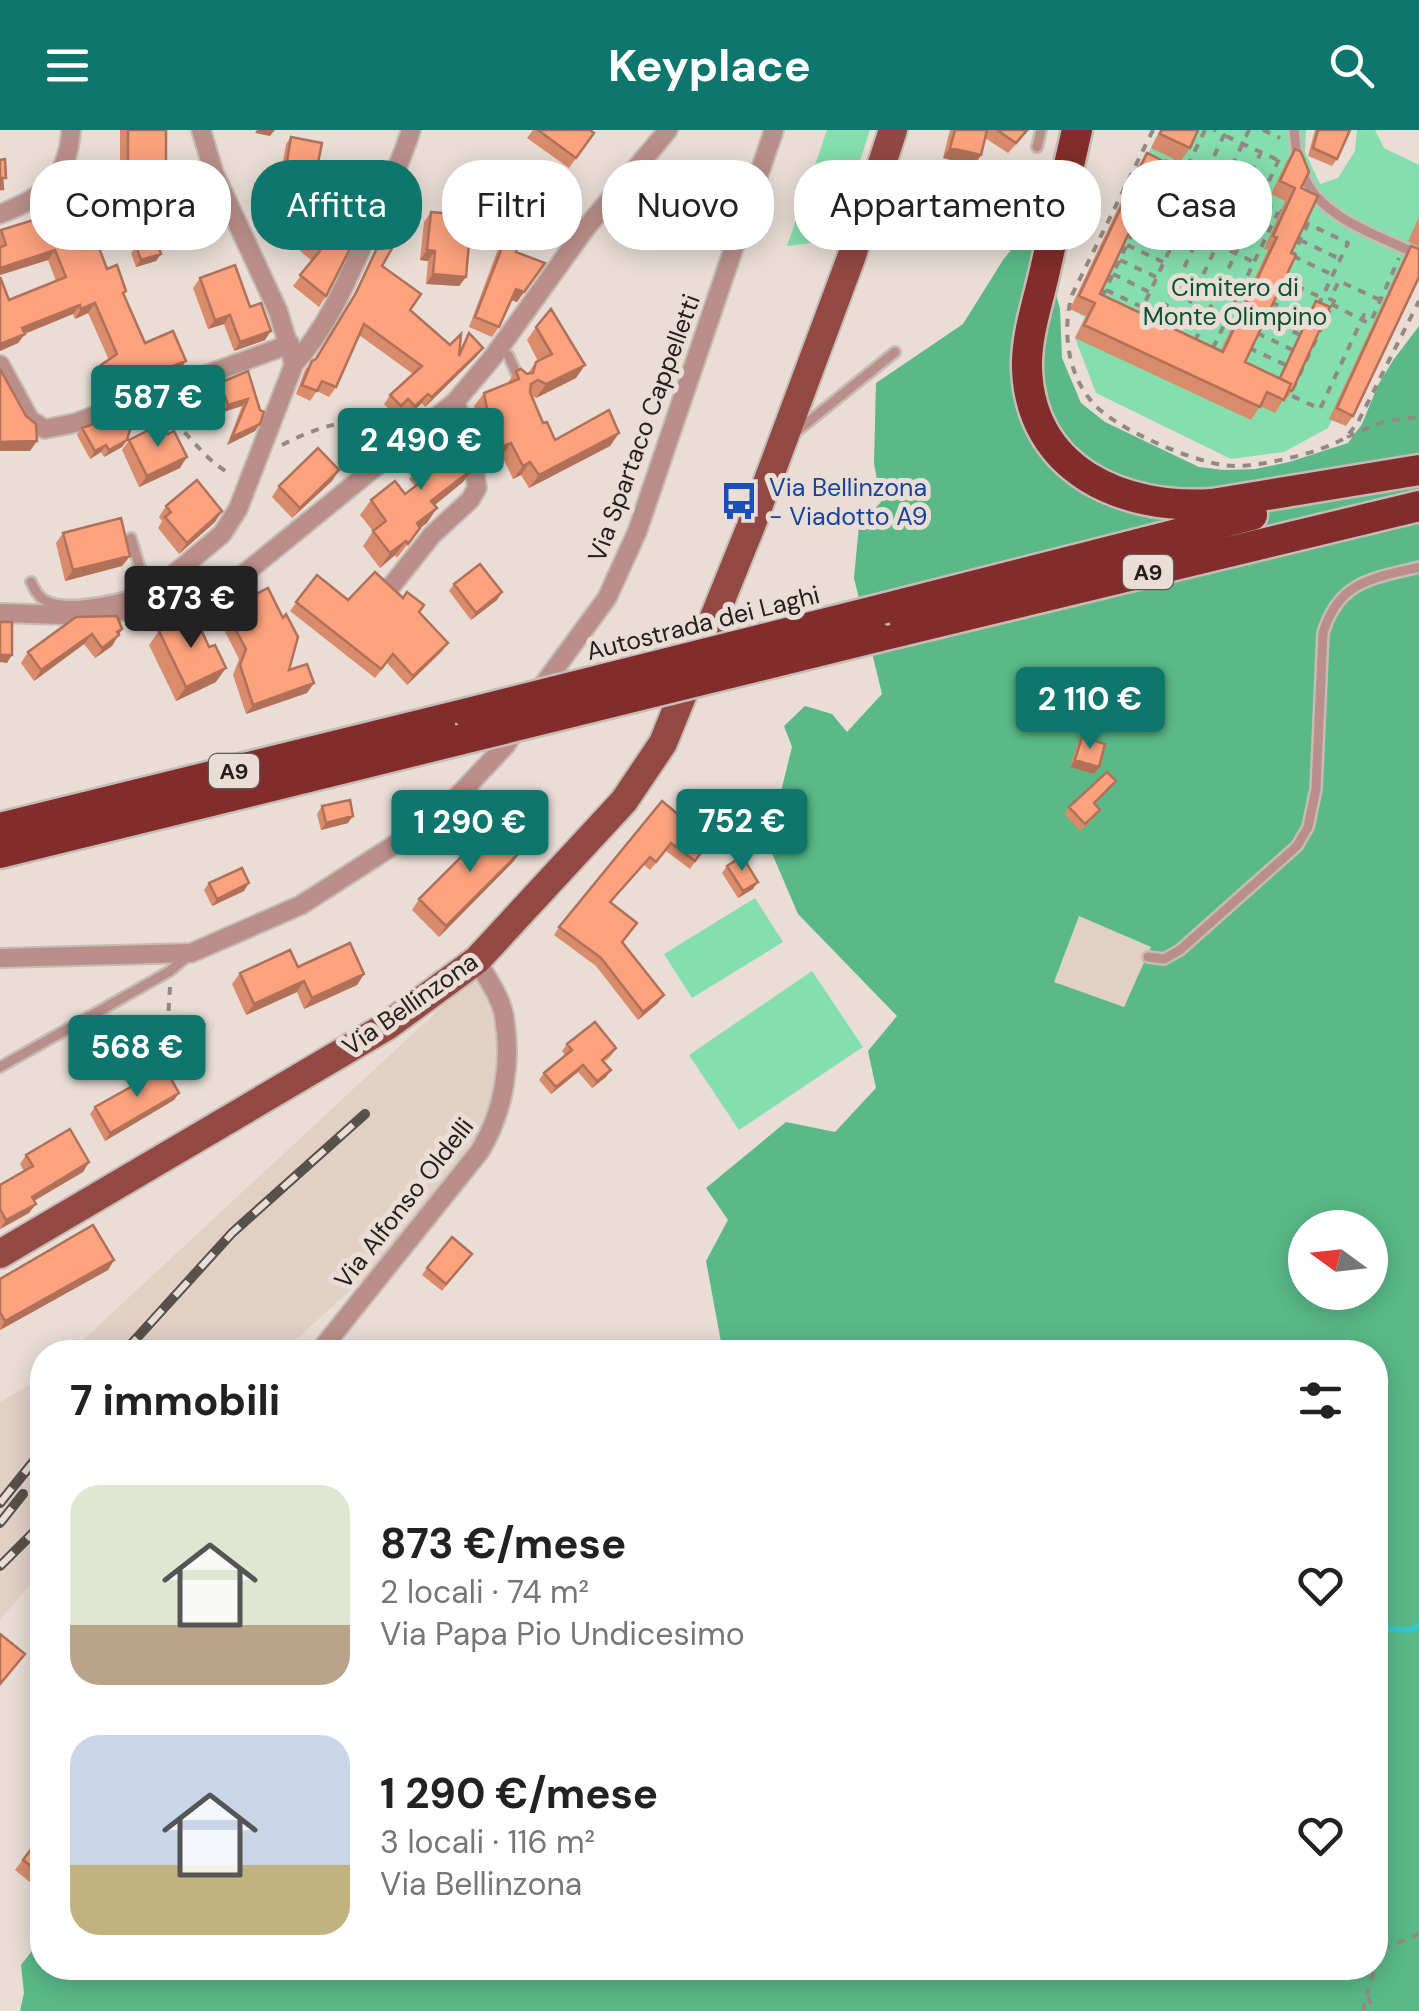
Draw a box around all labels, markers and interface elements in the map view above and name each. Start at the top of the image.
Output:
text: Keyplace [608,36,811,95]
icon: menu [40,38,95,93]
icon: search [1324,38,1379,93]
chip: Compra [30,160,231,250]
chip: Affitta [251,160,422,250]
chip: Filtri [442,160,582,250]
chip: Nuovo [602,160,774,250]
chip: Appartamento [794,160,1101,250]
chip: Casa [1121,160,1272,250]
park label: Cimitero di Monte Olimpino [1143,271,1327,333]
street label: Via Spartaco Cappelletti [580,290,708,566]
pin: 587 € [88,365,228,450]
text: 587 € [113,376,203,418]
pin: 2 490 € [329,408,513,493]
text: 2 490 € [360,419,482,461]
place label: Via Bellinzona - Viadotto A9 [769,471,928,533]
bus stop icon: Via Bellinzona - Viadotto A9 [718,480,760,522]
road number: A9 [1123,555,1173,589]
pin: 873 € [121,566,261,651]
text: 873 € [147,577,235,619]
street label: Autostrada dei Laghi [583,578,823,668]
pin: 2 110 € [998,667,1182,752]
text: 2 110 € [1038,678,1142,720]
road number: A9 [209,754,259,788]
pin: 752 € [672,789,812,874]
pin: 1 290 € [378,790,562,875]
text: 752 € [698,800,786,842]
text: 1 290 € [413,801,527,843]
street label: Via Bellinzona [336,945,484,1063]
pin: 568 € [67,1015,207,1100]
text: 568 € [90,1026,184,1068]
street label: Via Alfonso Oldelli [327,1111,481,1295]
north arrow [1288,1210,1388,1310]
map controls [1288,1210,1388,1310]
text: 7 immobili [70,1373,280,1428]
icon: filters [1293,1373,1348,1428]
text: 873 €/mese [380,1516,626,1571]
icon: home [150,1525,270,1645]
icon: heart [1293,1558,1348,1613]
text: 2 locali · 74 m² [380,1571,589,1613]
text: Via Papa Pio Undicesimo [380,1613,745,1655]
text: 1 290 €/mese [380,1766,658,1821]
icon: home [150,1775,270,1895]
icon: heart [1293,1808,1348,1863]
text: 3 locali · 116 m² [380,1821,595,1863]
text: Via Bellinzona [380,1863,582,1905]

